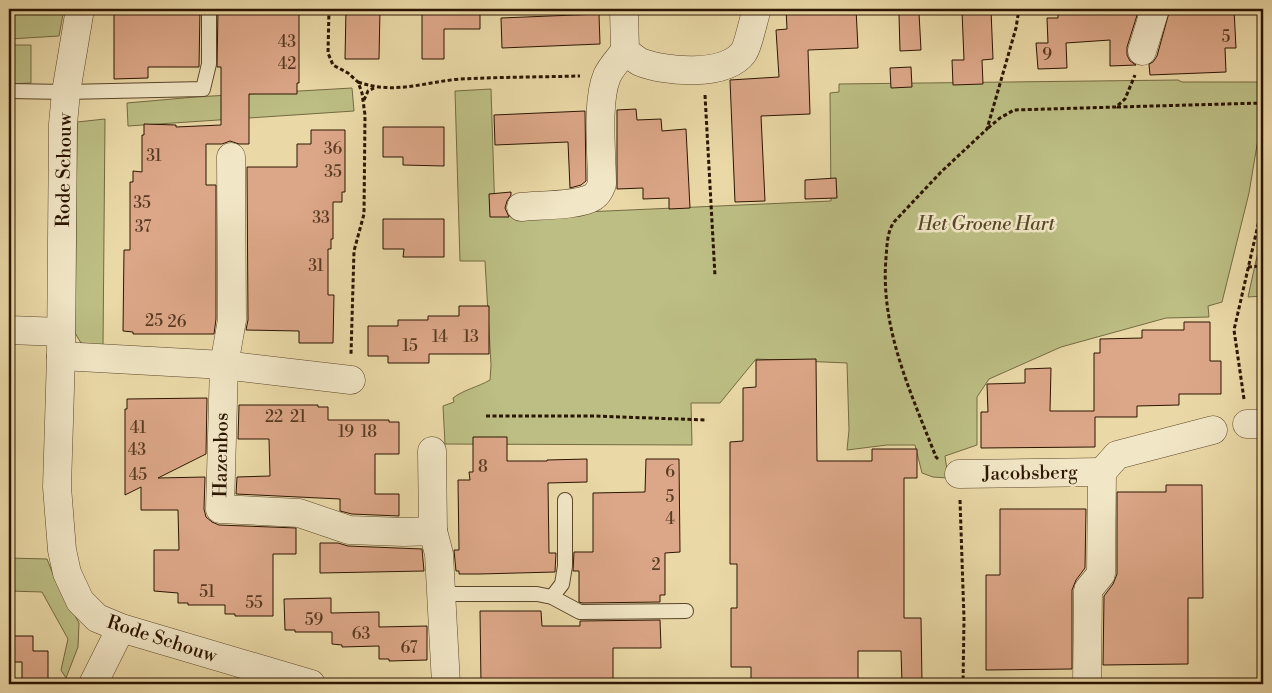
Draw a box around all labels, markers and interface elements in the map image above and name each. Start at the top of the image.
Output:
house number: 5 [1222,27,1231,47]
house number: 43 [278,32,296,52]
house number: 9 [1042,45,1052,65]
house number: 42 [278,54,296,74]
street label: Rode Schouw [51,112,77,227]
house number: 36 [324,139,343,159]
house number: 31 [146,146,162,166]
house number: 35 [324,162,342,182]
house number: 35 [133,193,151,213]
house number: 33 [312,208,330,228]
park label: Het Groene Hart [916,212,1056,236]
house number: 37 [135,217,151,237]
house number: 31 [308,256,324,276]
house number: 25 [145,311,163,331]
house number: 26 [168,312,187,332]
house number: 14 [432,327,448,347]
house number: 13 [463,327,479,347]
house number: 15 [402,336,418,356]
house number: 22 [265,407,283,427]
house number: 21 [290,407,306,427]
street label: Hazenbos [208,412,234,498]
house number: 41 [130,418,146,438]
house number: 19 [338,422,354,442]
house number: 18 [361,422,377,442]
house number: 43 [128,440,146,460]
house number: 8 [478,457,488,477]
street label: Jacobsberg [981,460,1078,486]
house number: 6 [665,462,675,482]
house number: 45 [129,465,147,485]
house number: 5 [666,487,675,507]
house number: 4 [665,509,675,529]
house number: 2 [651,555,661,575]
house number: 51 [199,582,215,602]
house number: 55 [245,593,263,613]
street label: Rode Schouw [104,610,221,668]
house number: 59 [305,610,324,630]
house number: 63 [352,624,370,644]
house number: 67 [401,638,417,658]

